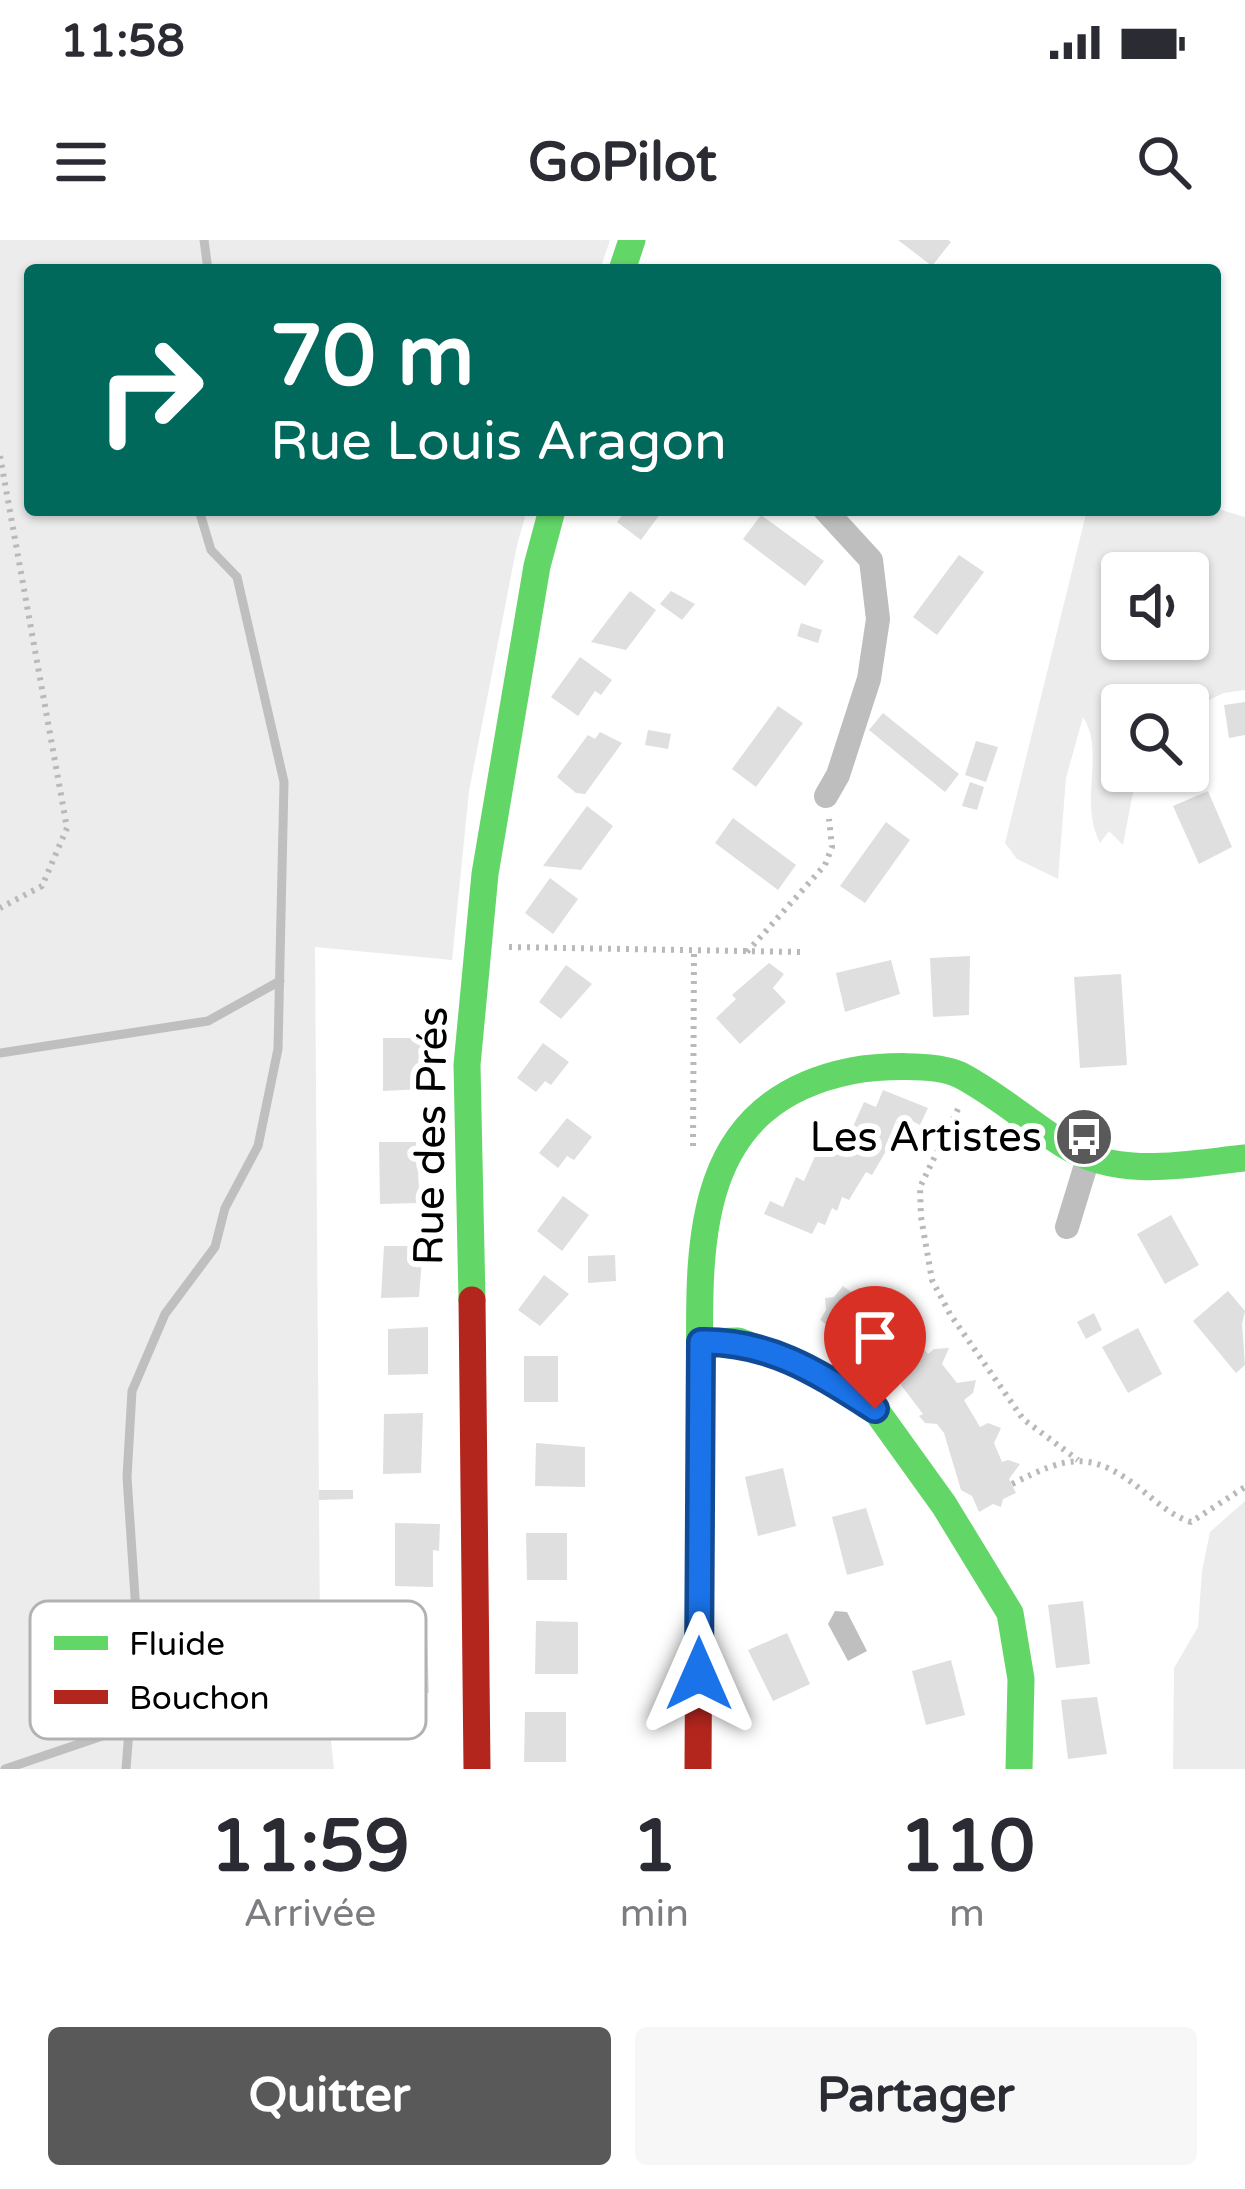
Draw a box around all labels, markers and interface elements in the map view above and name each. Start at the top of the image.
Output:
text: 11:58 [60,15,185,69]
icon: menu [48,129,114,195]
icon: search [1131,129,1197,195]
text: GoPilot [528,130,717,195]
text: 70 m [270,307,474,408]
icon: right [72,312,228,468]
text: Rue Louis Aragon [270,409,727,474]
map controls [1101,552,1209,792]
button: sound [1101,552,1209,660]
button: search [1101,684,1209,792]
street label: Rue des Prés [403,1006,459,1266]
bus stop icon: Les Artistes [1053,1106,1115,1168]
place label: Les Artistes [810,1112,1042,1163]
pin [824,1286,926,1409]
icon: arrive [842,1304,908,1370]
legend [30,1601,426,1739]
position arrow [636,1611,762,1737]
text: Fluide [129,1625,225,1664]
text: Bouchon [129,1679,270,1718]
text: 11:59 [210,1804,410,1891]
text: 1 [632,1804,677,1891]
text: 110 [899,1804,1035,1891]
text: Arrivée [243,1890,376,1937]
text: min [620,1890,689,1937]
text: m [949,1890,985,1937]
button: Quitter [48,2027,611,2165]
button: Partager [635,2027,1197,2165]

